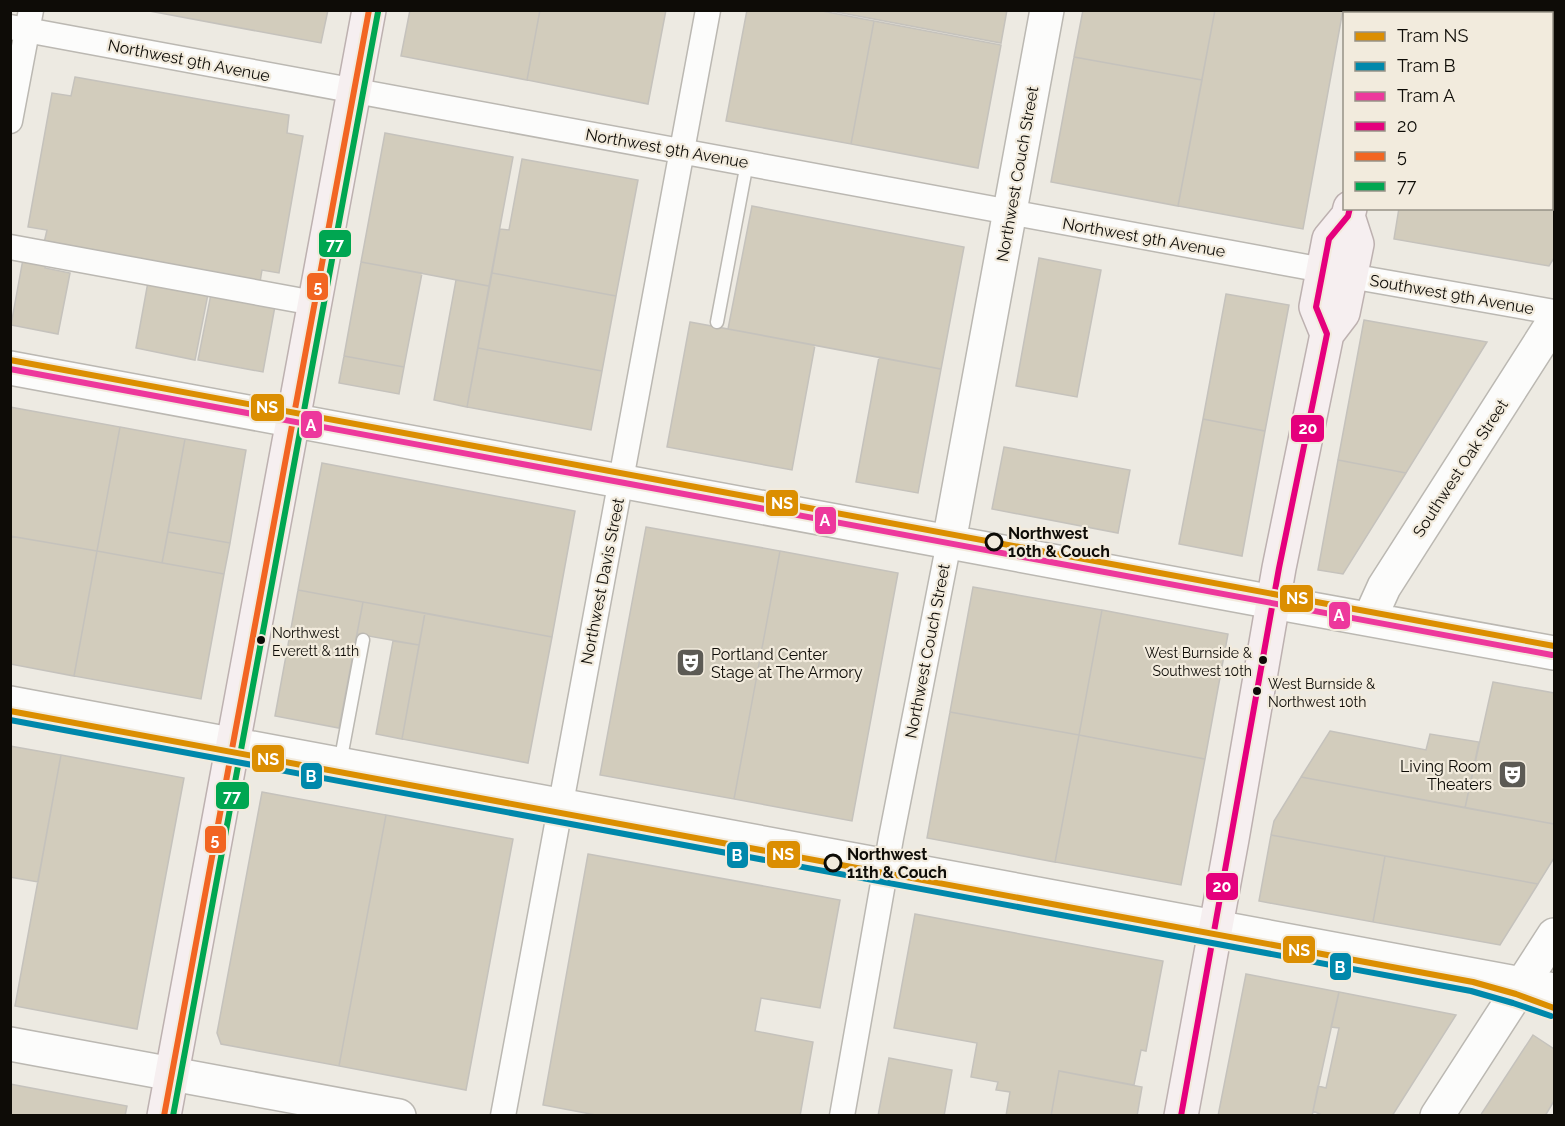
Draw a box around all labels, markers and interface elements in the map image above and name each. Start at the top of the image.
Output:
legend [1343,12,1553,210]
text: Tram NS [1397,25,1468,46]
street label: Northwest 9th Avenue [106,35,272,86]
text: Tram B [1397,55,1456,76]
street label: Northwest Couch Street [993,84,1042,263]
text: Tram A [1397,85,1455,106]
text: 20 [1397,115,1417,136]
street label: Northwest 9th Avenue [584,125,750,172]
text: 5 [1397,145,1407,166]
text: 77 [1397,175,1417,196]
street label: Northwest 9th Avenue [1061,214,1227,261]
line badge: 77 [318,229,352,258]
text: 77 [326,235,344,254]
street label: Southwest 9th Avenue [1368,271,1535,318]
line badge: 5 [306,272,329,301]
text: 5 [314,277,323,296]
line badge: NS [250,393,285,422]
street label: Southwest Oak Street [1409,395,1512,541]
text: NS [256,398,278,417]
line badge: A [300,410,323,439]
line badge: 20 [1290,414,1325,443]
text: A [306,416,317,435]
text: 20 [1299,419,1318,438]
line badge: NS [765,489,799,517]
text: NS [771,494,793,513]
street label: Northwest Davis Street [577,496,628,666]
line badge: A [814,506,837,535]
text: A [820,511,831,530]
place label: Northwest 10th & Couch [1008,524,1110,561]
marker: Northwest 10th & Couch [985,533,1003,551]
street label: Northwest Couch Street [901,561,954,740]
line badge: NS [1279,584,1314,613]
text: NS [1286,589,1308,608]
line badge: A [1328,601,1351,630]
text: A [1334,606,1345,625]
place label: Northwest Everett & 11th [272,625,359,659]
marker: Northwest Everett & 11th [255,634,267,646]
place label: Portland Center Stage at The Armory [711,645,863,682]
place label: West Burnside & Southwest 10th [1145,645,1253,679]
theatre icon: Portland Center Stage at The Armory [674,647,706,679]
marker: West Burnside & Southwest 10th [1257,654,1269,666]
place label: West Burnside & Northwest 10th [1268,676,1376,710]
marker: West Burnside & Northwest 10th [1251,685,1263,697]
line badge: NS [251,744,285,773]
text: NS [257,750,279,769]
place label: Living Room Theaters [1400,757,1492,794]
theatre icon: Living Room Theaters [1497,759,1529,791]
line badge: B [300,762,323,790]
text: B [306,767,317,786]
line badge: 77 [215,781,250,810]
text: 77 [223,787,241,806]
line badge: 5 [204,825,227,854]
text: 5 [211,830,220,849]
line badge: NS [766,840,801,869]
line badge: B [726,841,749,869]
text: NS [772,845,794,864]
place label: Northwest 11th & Couch [847,845,947,882]
text: B [732,846,743,865]
marker: Northwest 11th & Couch [824,854,842,872]
line badge: 20 [1205,872,1239,901]
text: 20 [1213,877,1232,896]
line badge: NS [1282,935,1316,964]
text: NS [1288,941,1310,960]
line badge: B [1329,952,1352,981]
text: B [1335,958,1346,977]

